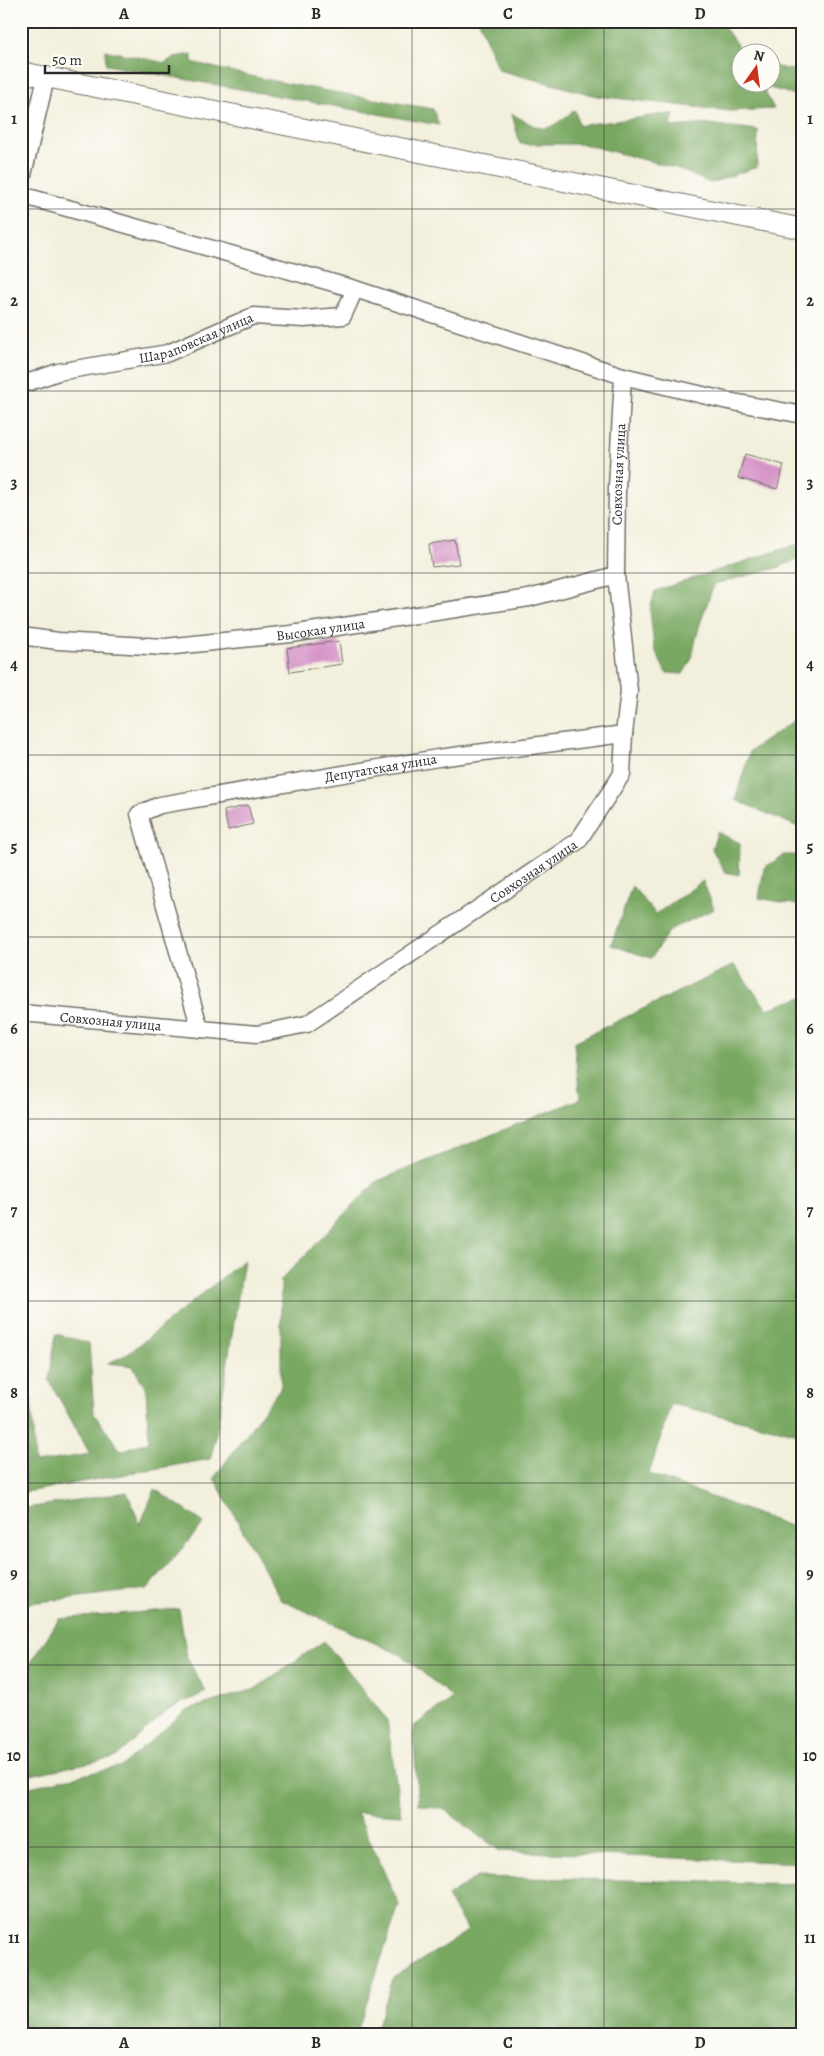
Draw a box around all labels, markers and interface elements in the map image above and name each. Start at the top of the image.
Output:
text: A [118,3,130,25]
text: B [311,3,321,25]
text: C [503,3,513,25]
text: D [694,3,706,25]
scale bar [45,42,169,74]
north arrow [732,42,782,92]
text: N [752,45,766,66]
text: 50 m [52,50,82,70]
text: 1 [11,108,17,130]
text: 1 [807,108,813,130]
text: 2 [10,290,18,312]
text: 2 [806,290,814,312]
street label: Шараповская улица [137,307,257,367]
street label: Совхозная улица [607,422,630,525]
text: 3 [11,472,18,494]
text: 3 [807,472,814,494]
street label: Высокая улица [275,613,367,645]
text: 4 [10,654,18,676]
text: 4 [806,654,814,676]
street label: Депутатская улица [323,749,439,787]
street label: Совхозная улица [486,834,581,908]
text: 5 [11,836,18,858]
text: 5 [807,836,814,858]
street label: Совхозная улица [59,1007,163,1035]
text: 6 [10,1018,18,1040]
text: 6 [806,1018,814,1040]
text: 7 [11,1200,18,1222]
text: 7 [807,1200,814,1222]
text: 8 [10,1382,18,1404]
text: 8 [806,1382,814,1404]
text: 9 [10,1563,18,1585]
text: 9 [806,1563,814,1585]
text: 10 [7,1745,21,1767]
text: 10 [803,1745,817,1767]
text: 11 [8,1927,20,1949]
text: 11 [804,1927,816,1949]
text: A [118,2032,130,2054]
text: B [311,2032,321,2054]
text: C [503,2032,513,2054]
text: D [694,2032,706,2054]

